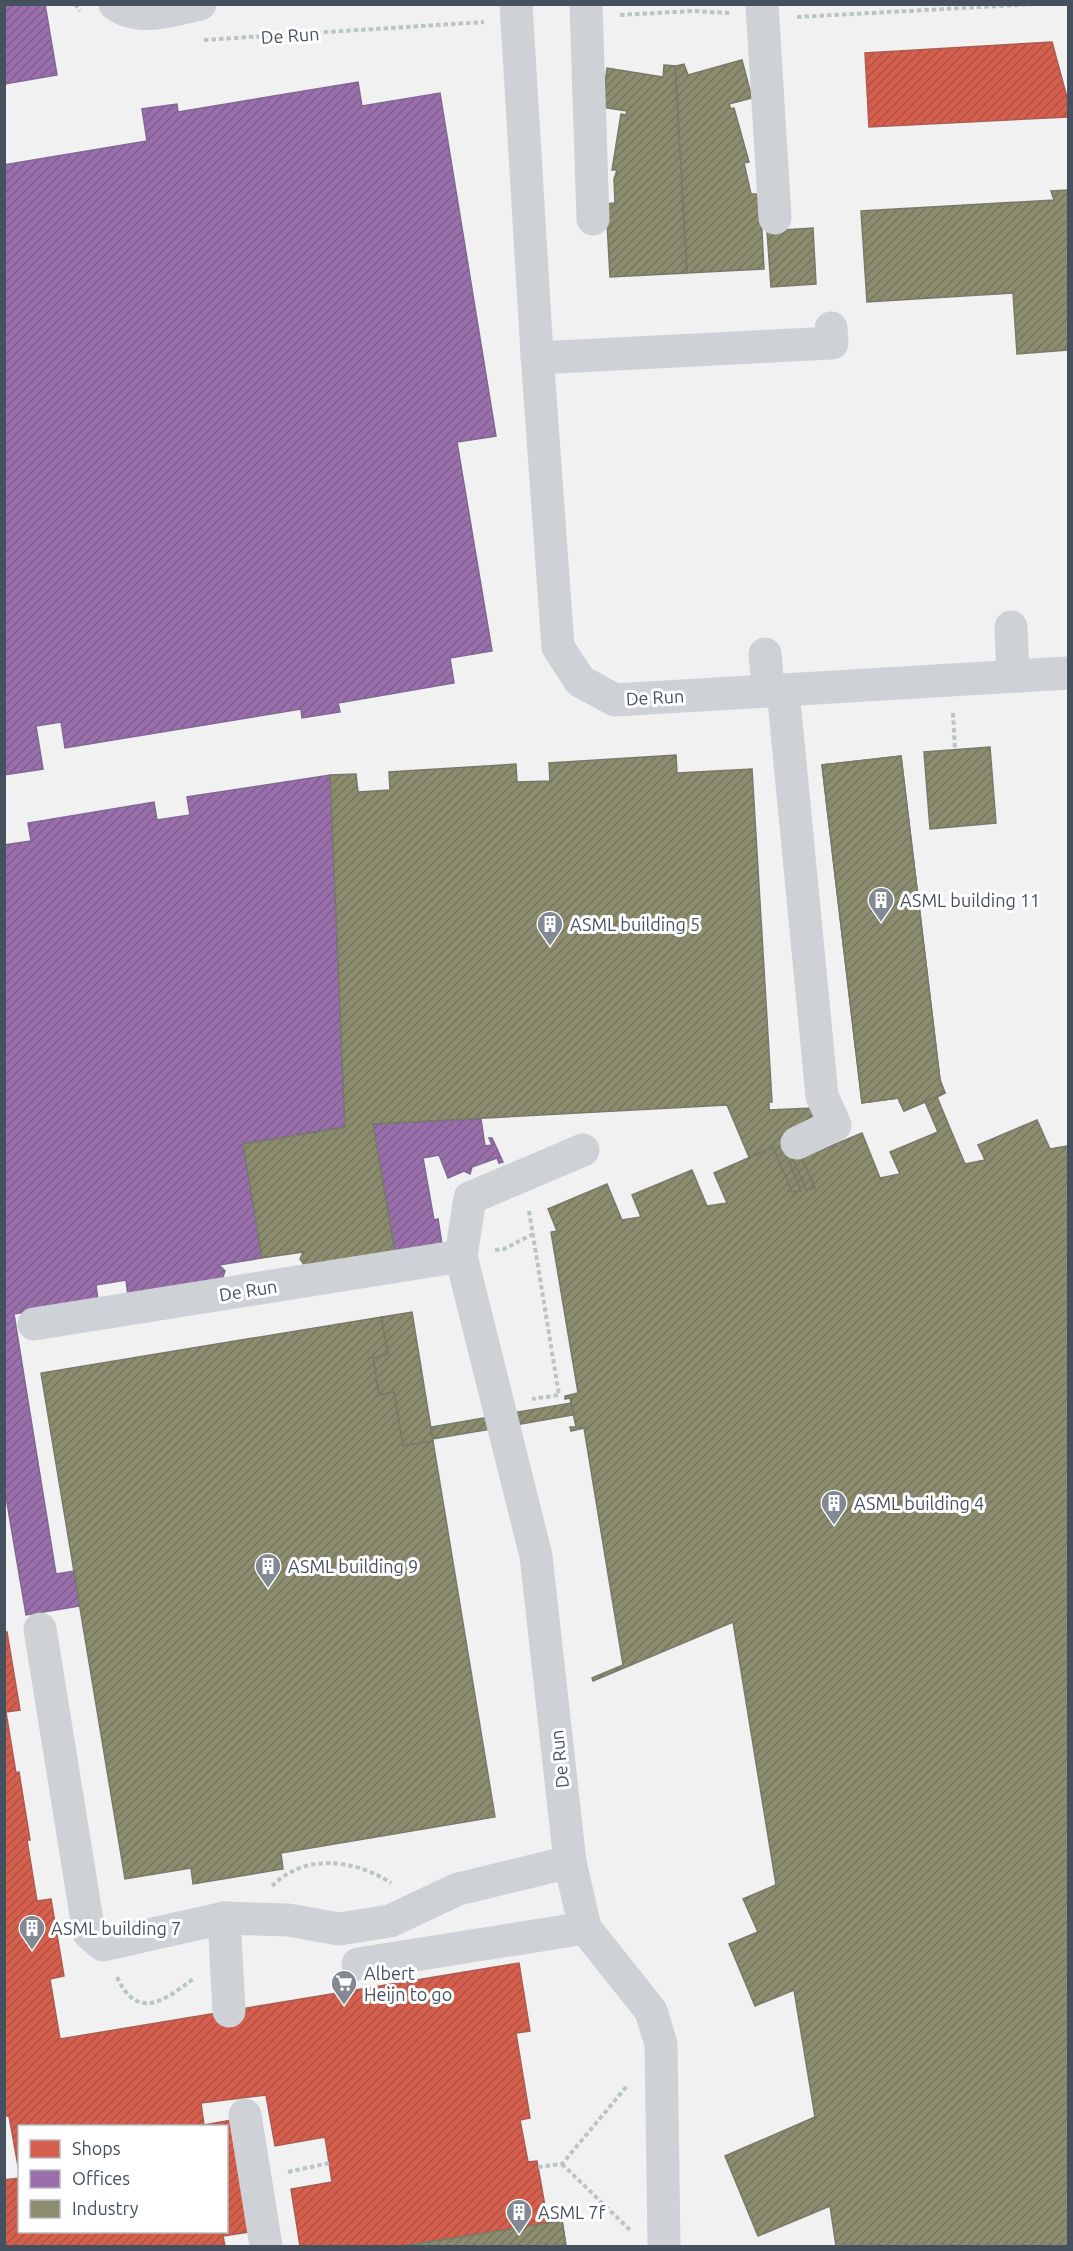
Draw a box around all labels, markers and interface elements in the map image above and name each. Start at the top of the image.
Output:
street label: De Run [260,23,320,47]
street label: De Run [625,685,685,709]
building icon: ASML building 11 [866,885,896,923]
place label: ASML building 11 [900,890,1040,910]
building icon: ASML building 5 [535,909,565,947]
place label: ASML building 5 [570,914,700,934]
street label: De Run [218,1276,278,1304]
building icon: ASML building 4 [819,1488,849,1526]
place label: ASML building 4 [854,1493,984,1513]
building icon: ASML building 9 [253,1551,283,1589]
place label: ASML building 9 [288,1556,418,1576]
street label: De Run [546,1729,572,1789]
building icon: ASML building 7 [17,1913,47,1951]
place label: ASML building 7 [51,1918,181,1938]
place label: Albert Heijn to go [364,1963,452,2004]
supermarket icon: Albert Heijn to go [329,1968,359,2006]
legend [18,2125,228,2233]
text: Shops [72,2138,121,2158]
text: Offices [72,2168,130,2188]
building icon: ASML 7f [504,2197,534,2235]
text: Industry [72,2198,139,2218]
place label: ASML 7f [538,2202,605,2222]

